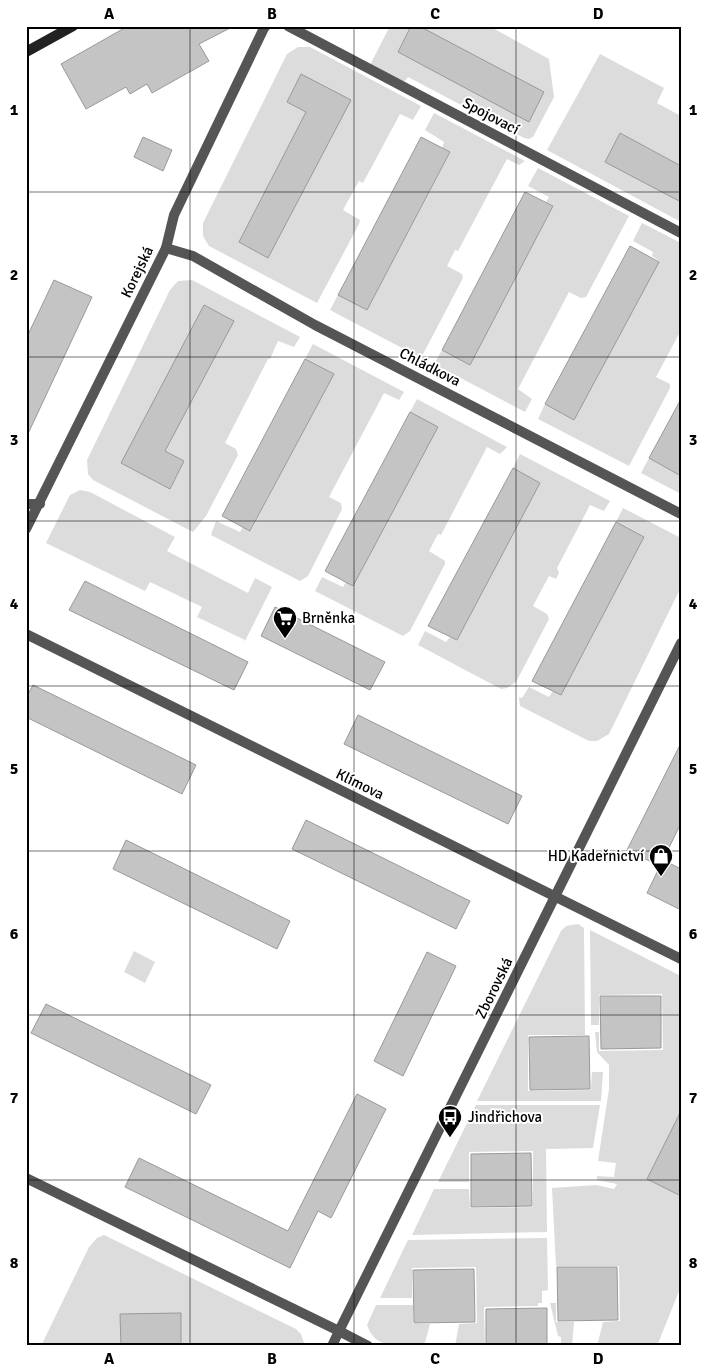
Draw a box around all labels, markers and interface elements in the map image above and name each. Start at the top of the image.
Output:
text: A [104,4,115,24]
text: B [267,4,277,24]
text: C [430,4,440,24]
text: D [593,4,604,24]
street label: Spojovací [460,94,522,138]
text: 1 [10,100,19,120]
text: 1 [689,100,698,120]
street label: Korejská [117,243,157,301]
text: 2 [10,265,18,285]
text: 2 [689,265,697,285]
street label: Chládkova [396,344,464,390]
text: 3 [10,430,18,450]
text: 3 [689,430,697,450]
text: 4 [10,594,19,614]
text: 4 [689,594,698,614]
supermarket icon: Brněnka [272,605,298,639]
place label: Brněnka [302,609,355,627]
text: 5 [10,759,18,779]
text: 5 [689,759,697,779]
street label: Klímova [333,765,387,803]
shop icon: HD Kadeřnictví [648,843,674,877]
place label: HD Kadeřnictví [548,847,644,865]
text: 6 [10,924,19,944]
text: 6 [689,924,698,944]
street label: Zborovská [472,955,516,1021]
text: 7 [10,1088,19,1108]
text: 7 [689,1088,698,1108]
bus stop icon: Jindřichova [437,1104,463,1138]
place label: Jindřichova [468,1108,542,1126]
text: 8 [10,1253,19,1273]
text: 8 [689,1253,698,1273]
text: A [104,1349,115,1369]
text: B [267,1349,277,1369]
text: C [430,1349,440,1369]
text: D [593,1349,604,1369]

